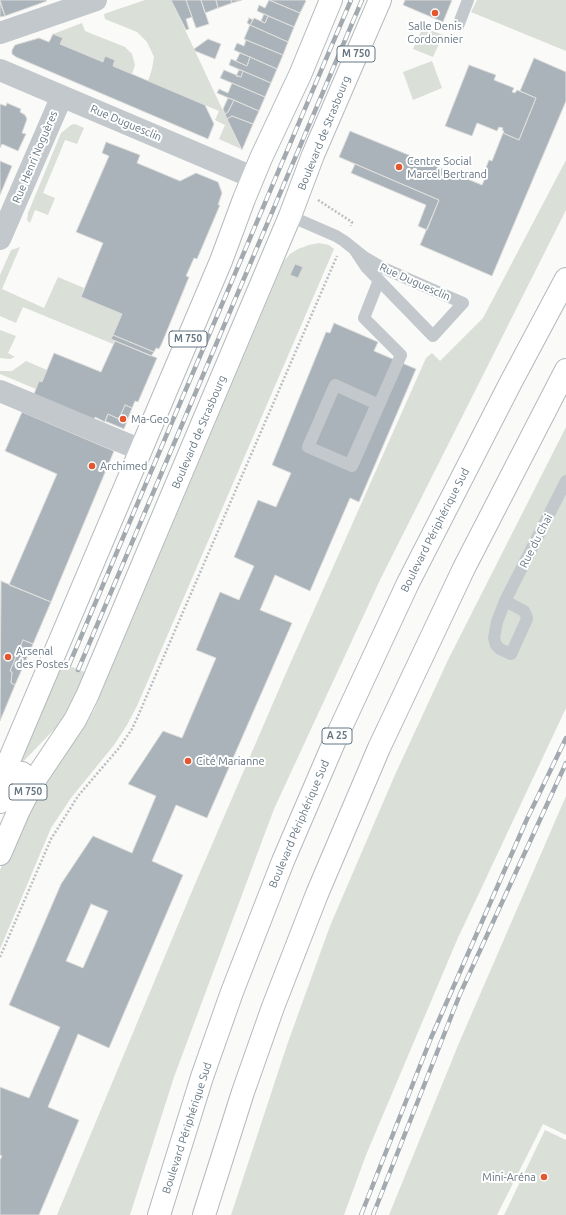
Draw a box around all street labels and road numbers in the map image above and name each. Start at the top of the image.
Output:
road number: M 750 [337,46,375,62]
street label: Boulevard de Strasbourg [295,74,353,192]
street label: Rue Duguesclin [88,102,164,144]
street label: Rue Henri Noguères [10,109,60,205]
street label: Rue Duguesclin [378,260,452,304]
road number: M 750 [169,331,207,347]
street label: Boulevard de Strasbourg [169,373,229,491]
street label: Boulevard Périphérique Sud [398,466,472,594]
street label: Rue du Chai [517,512,555,570]
road number: A 25 [322,728,352,744]
street label: Boulevard Périphérique Sud [266,758,332,890]
road number: M 750 [9,784,47,800]
street label: Boulevard Périphérique Sud [159,1061,215,1195]

